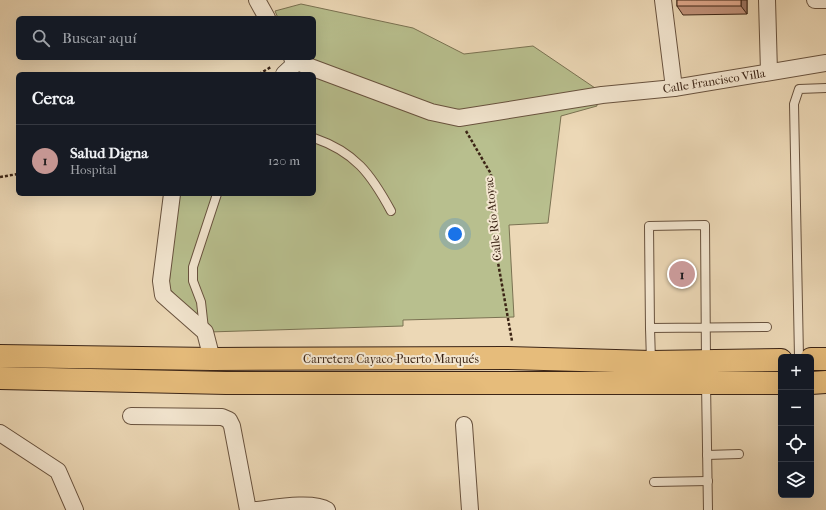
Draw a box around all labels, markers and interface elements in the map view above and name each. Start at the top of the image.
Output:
search box [16,16,316,60]
icon: search [30,27,52,49]
text: Buscar aquí [62,29,137,47]
street label: Calle Francisco Villa [662,66,767,96]
text: Cerca [32,88,74,108]
text: Salud Digna [70,144,148,162]
text: 1 [43,153,47,168]
text: 120 m [268,153,300,168]
text: Hospital [70,162,117,177]
street label: Calle Río Atoyac [482,176,504,262]
your location [445,224,465,244]
pin: 1 [669,259,695,289]
street label: Carretera Cayaco-Puerto Marqués [303,352,479,366]
map controls [778,354,814,498]
button: + [778,354,814,390]
button: − [778,390,814,426]
button: locate [778,426,814,462]
button: layers [778,462,814,498]

